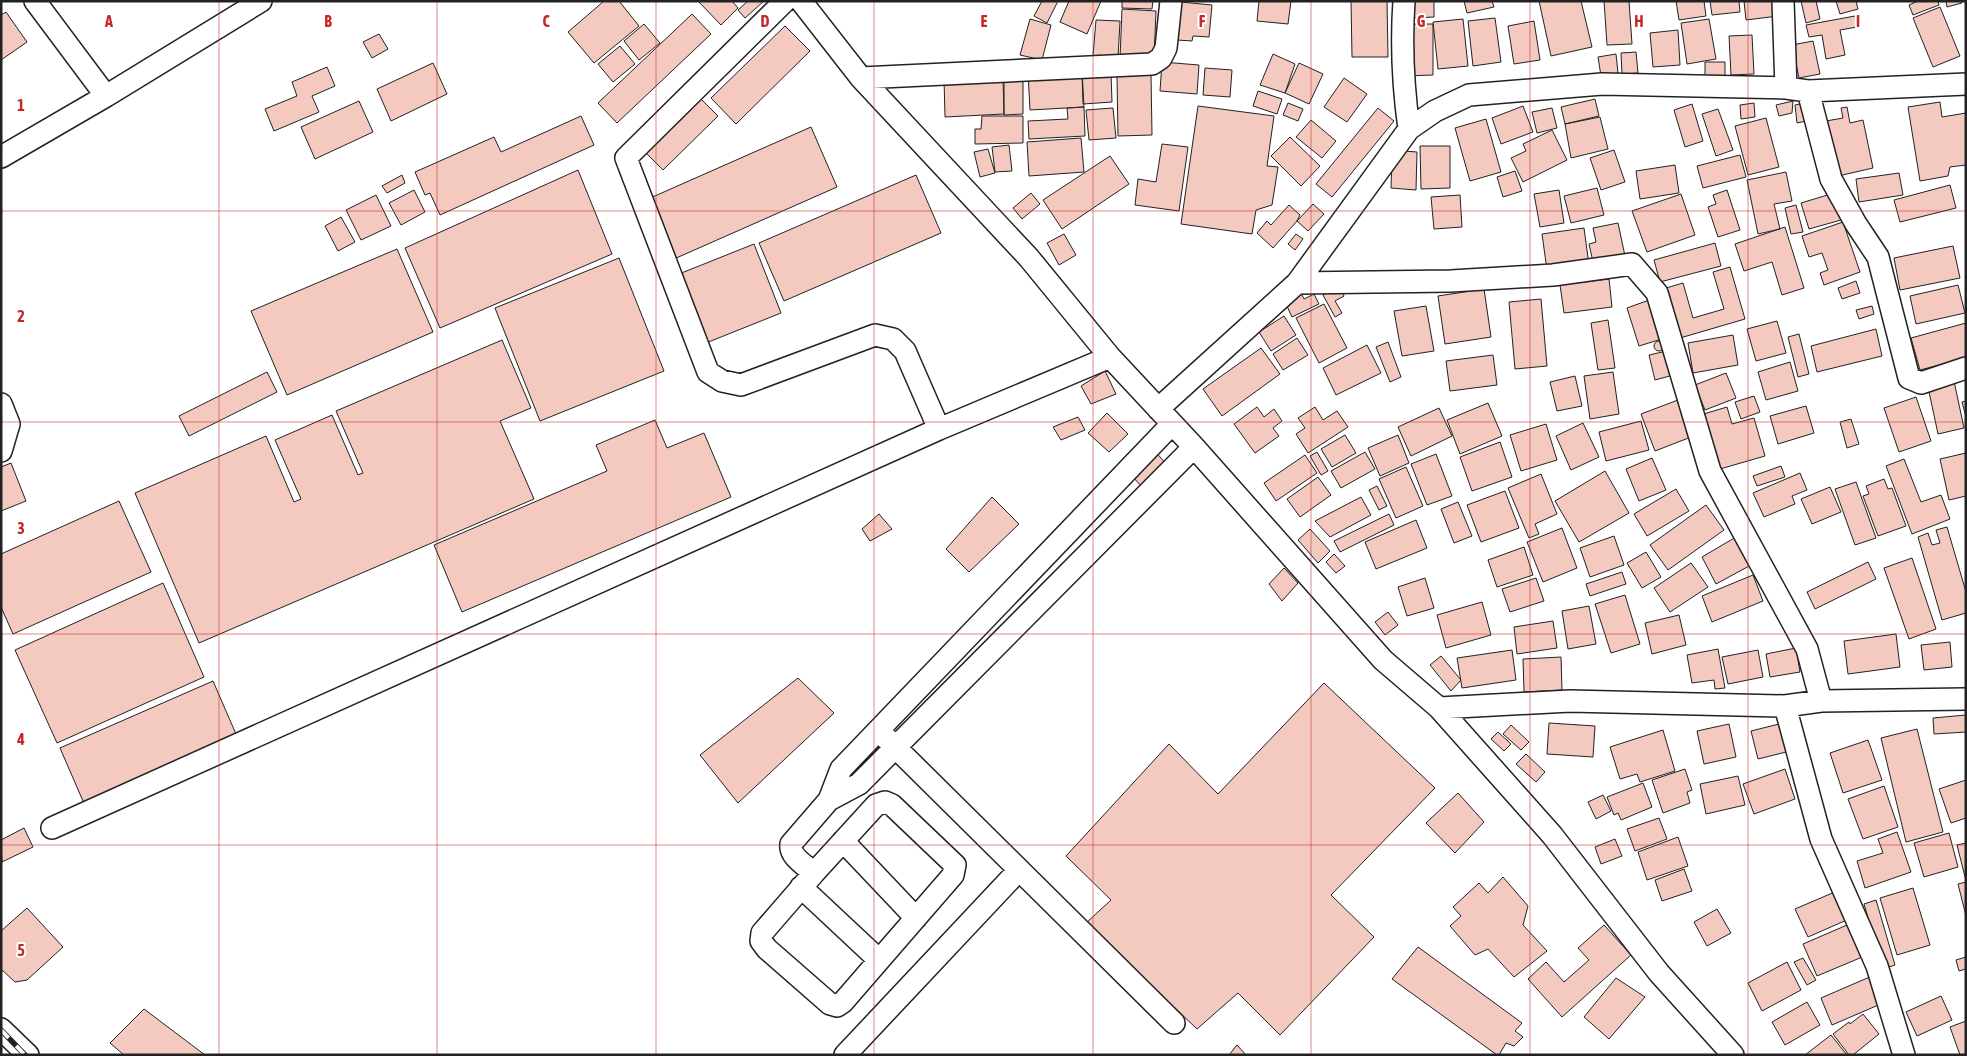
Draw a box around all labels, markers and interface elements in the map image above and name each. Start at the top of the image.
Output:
text: A [104,12,113,30]
text: B [324,12,332,30]
text: C [542,12,550,30]
text: D [761,12,770,30]
text: E [981,12,988,30]
text: F [1199,12,1206,30]
text: G [1417,12,1426,30]
text: H [1634,12,1644,30]
text: I [1856,12,1860,30]
text: 1 [17,96,25,114]
text: 2 [17,307,25,325]
text: 3 [17,519,25,537]
text: 4 [16,730,25,748]
text: 5 [17,941,25,959]

